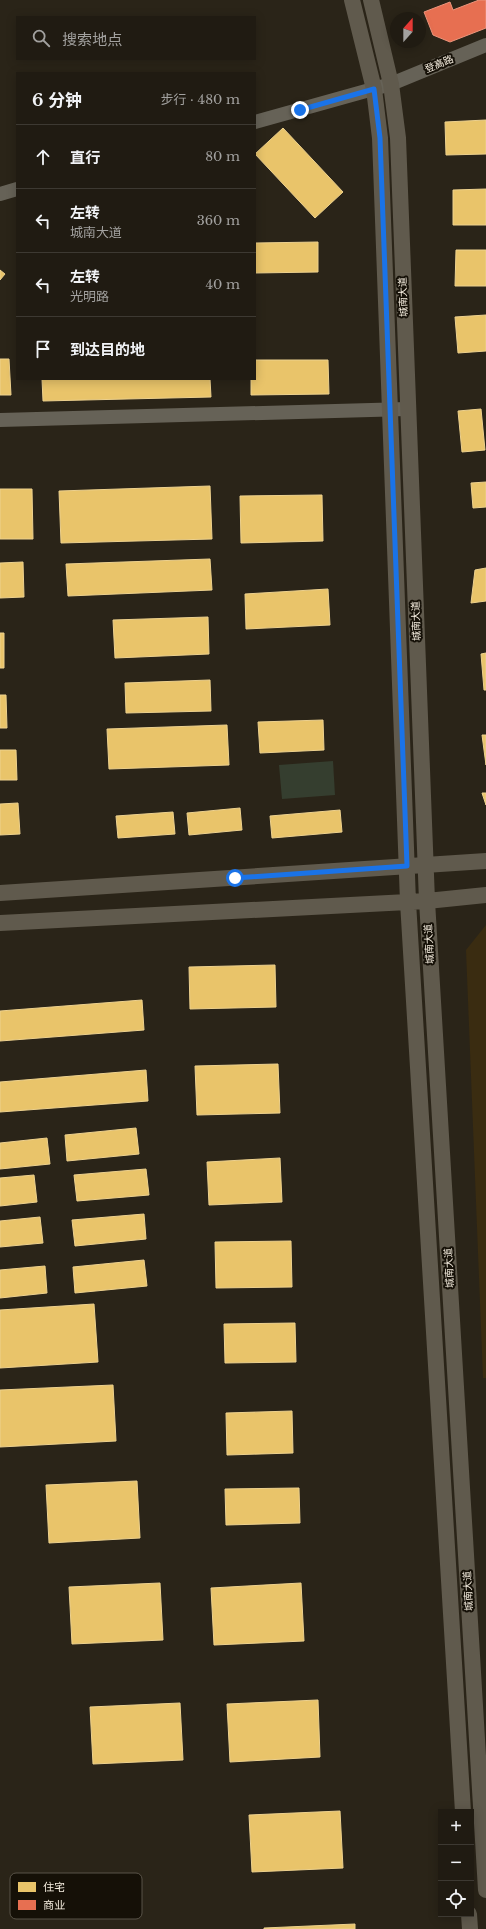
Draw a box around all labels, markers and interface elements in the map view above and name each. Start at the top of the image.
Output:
north arrow [390,12,426,48]
search box [16,16,256,60]
icon: search [30,27,52,49]
text: 搜索地点 [62,30,122,49]
street label: 登高路 [423,52,455,76]
text: 6 分钟 [32,90,82,111]
text: 步行 · 480 m [160,91,240,108]
route end [291,101,309,119]
icon: ahead [32,146,54,168]
text: 直行 [70,148,100,167]
text: 80 m [205,148,240,165]
text: 左转 [70,203,100,222]
icon: left [32,210,54,232]
text: 360 m [197,212,240,229]
text: 城南大道 [70,224,122,241]
text: 左转 [70,267,100,286]
icon: left [32,274,54,296]
text: 40 m [205,276,240,293]
street label: 城南大道 [396,277,410,317]
text: 光明路 [70,288,109,305]
icon: arrive [32,338,54,360]
text: 到达目的地 [70,340,145,359]
street label: 城南大道 [409,601,423,641]
route start [226,869,244,887]
street label: 城南大道 [421,924,437,964]
street label: 城南大道 [441,1248,457,1288]
street label: 城南大道 [460,1571,476,1611]
map controls [438,1809,474,1917]
button: + [438,1809,474,1845]
button: − [438,1845,474,1881]
legend [10,1873,142,1919]
text: 住宅 [43,1880,65,1894]
button: locate [438,1881,474,1917]
text: 商业 [43,1898,65,1912]

